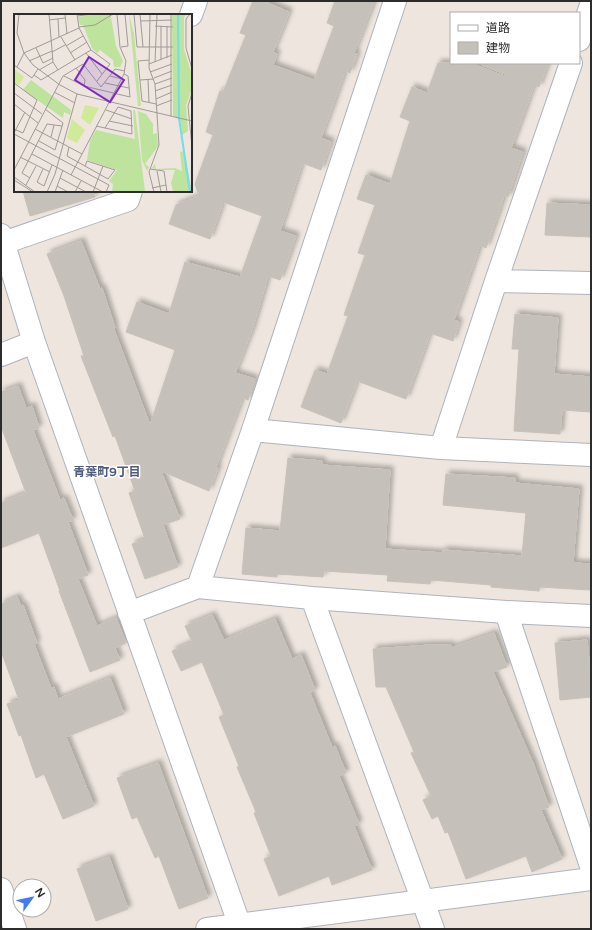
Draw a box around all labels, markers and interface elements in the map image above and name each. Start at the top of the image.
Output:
legend [450,12,580,64]
inset map [14,14,192,192]
text: 道路 [486,21,510,35]
text: 建物 [486,41,510,55]
district label: 青葉町9丁目 [73,465,141,479]
north arrow [12,878,52,918]
text: N [32,886,48,900]

